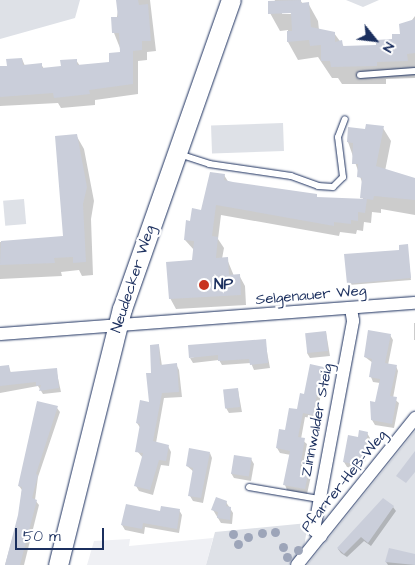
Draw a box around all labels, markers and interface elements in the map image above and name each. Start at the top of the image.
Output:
north arrow [350,15,400,65]
text: N [377,39,399,56]
street label: Neudecker Weg [107,223,159,335]
place label: NP [214,276,233,294]
marker: NP [198,279,210,291]
street label: Selgenauer Weg [255,281,367,309]
street label: Zinnwalder Steig [297,362,337,478]
street label: Pfarrer-Heß-Weg [297,426,391,536]
scale bar [18,518,106,550]
text: 50 m [23,526,61,547]

